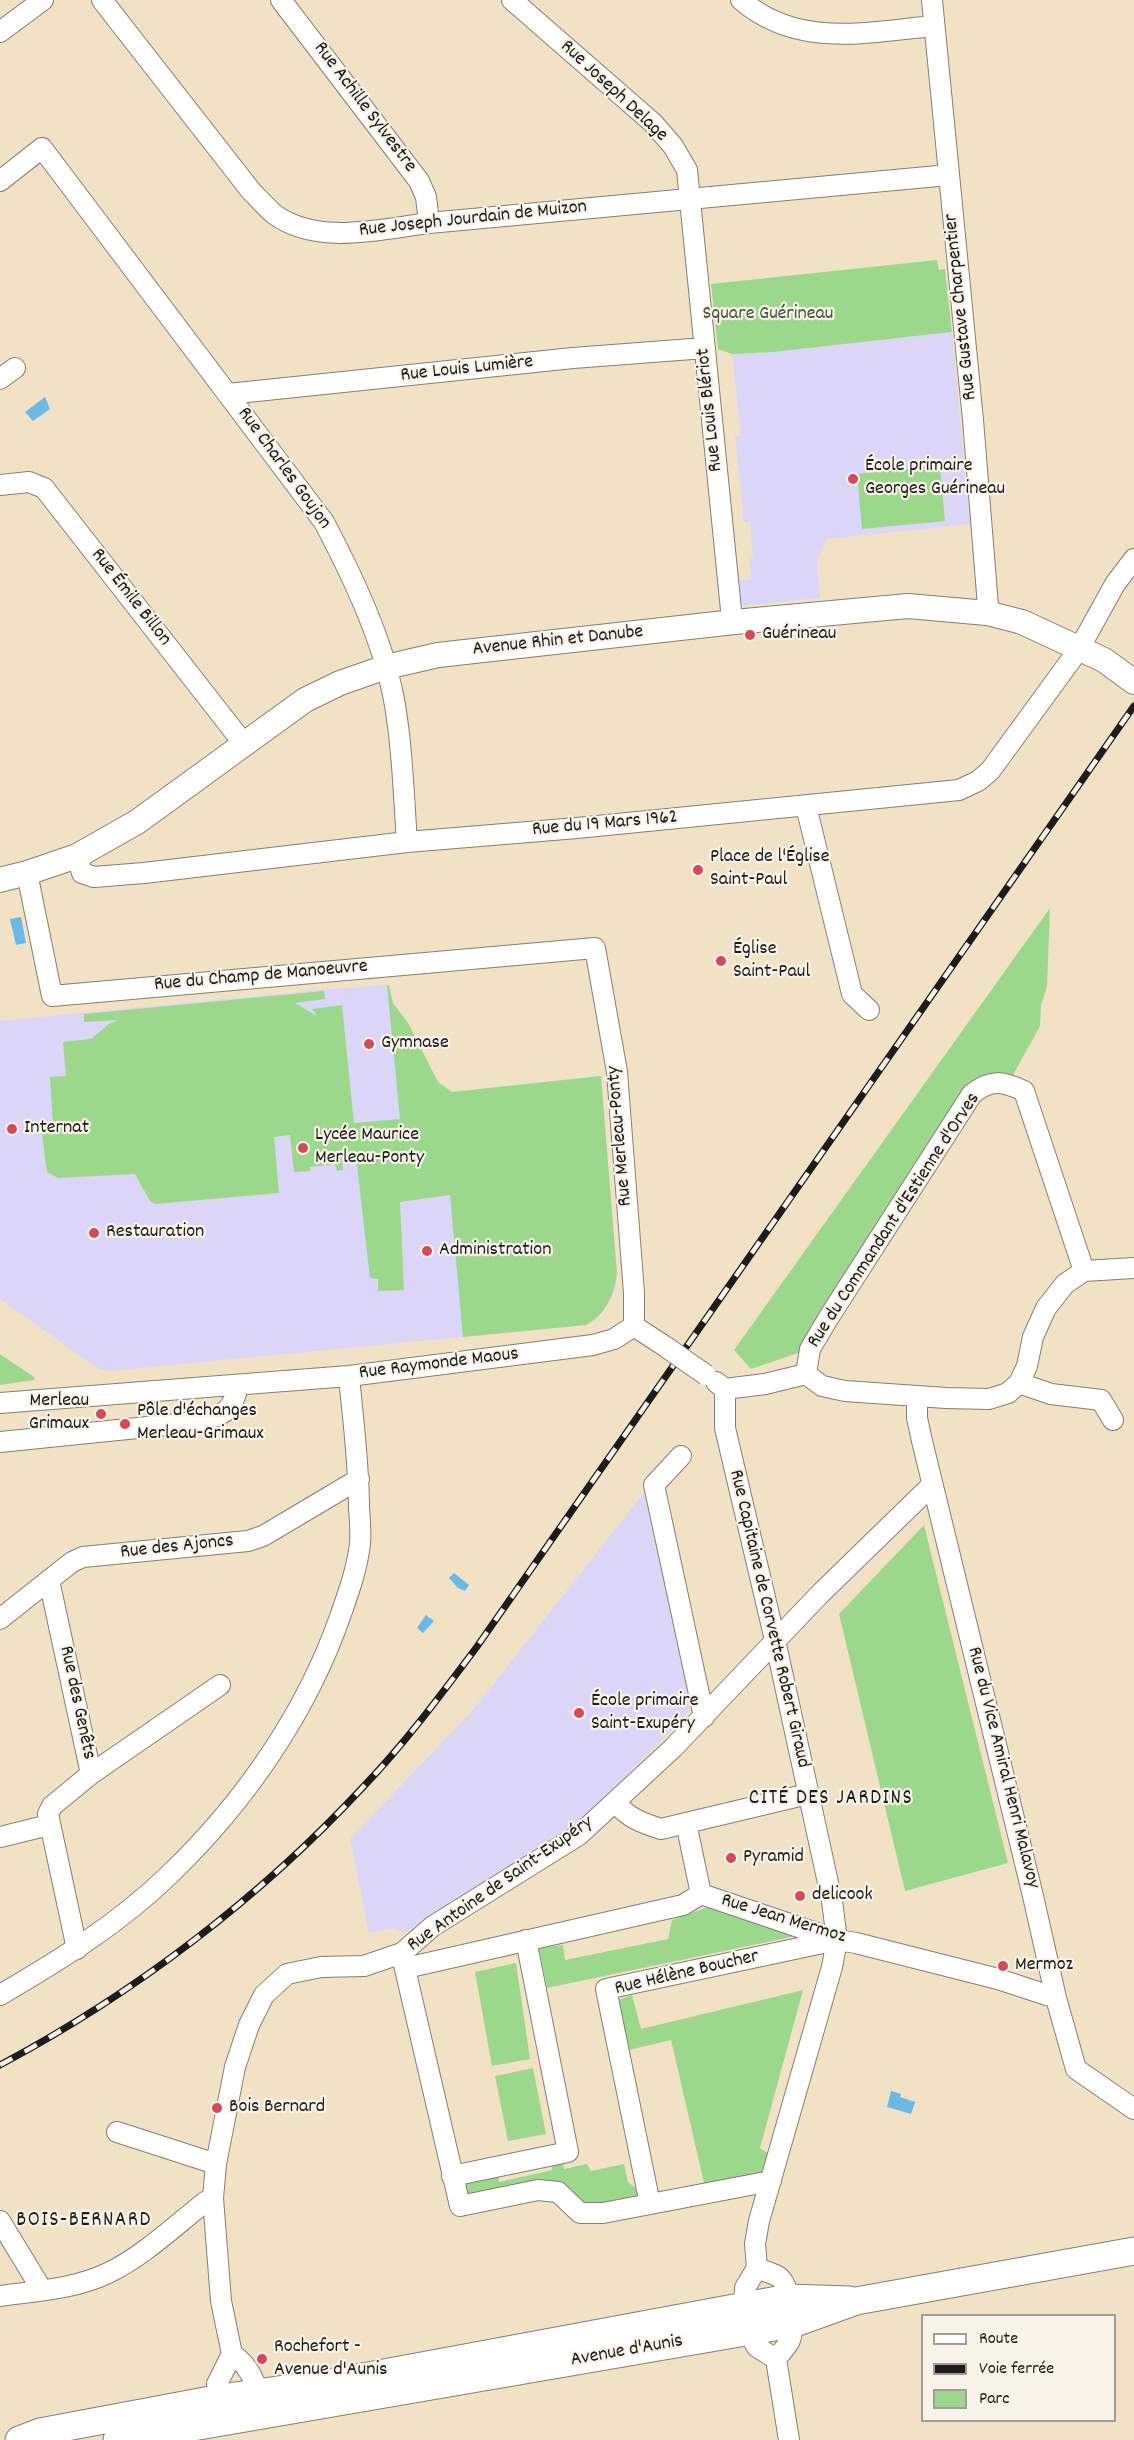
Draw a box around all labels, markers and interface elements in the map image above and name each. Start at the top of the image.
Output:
street label: Rue Joseph Delage [554,36,672,148]
street label: Rue Achille Sylvestre [307,38,421,178]
street label: Rue Joseph Jourdain de Muizon [358,196,588,244]
street label: Rue Gustave Charpentier [940,212,984,402]
park label: Square Guérineau [703,303,833,327]
street label: Rue Louis Blériot [693,347,729,473]
street label: Rue Louis Lumière [400,351,534,389]
street label: Rue Charles Goujon [231,403,335,535]
place label: École primaire Georges Guérineau [865,455,1005,502]
marker: École primaire Georges Guérineau [846,472,860,486]
street label: Rue Émile Billon [84,544,176,652]
street label: Avenue Rhin et Danube [471,621,645,663]
place label: Guérineau [762,623,836,647]
marker: Guérineau [743,628,757,642]
street label: Rue du 19 Mars 1962 [531,807,679,843]
place label: Place de l'Église Saint-Paul [710,846,830,893]
marker: Place de l'Église Saint-Paul [691,863,705,877]
place label: Église Saint-Paul [733,938,810,985]
marker: Église Saint-Paul [714,954,728,968]
street label: Rue du Champ de Manoeuvre [153,956,369,998]
place label: Gymnase [381,1032,449,1056]
marker: Gymnase [362,1037,376,1051]
street label: Rue Merleau-Ponty [603,1065,639,1207]
street label: Rue du Commandant d'Estienne d'Orves [803,1089,987,1353]
place label: Internat [24,1117,89,1141]
marker: Internat [5,1122,19,1136]
place label: Lycée Maurice Merleau-Ponty [315,1124,424,1171]
marker: Lycée Maurice Merleau-Ponty [296,1141,310,1155]
place label: Restauration [106,1221,204,1245]
marker: Restauration [87,1226,101,1240]
place label: Administration [439,1239,551,1263]
marker: Administration [420,1244,434,1258]
street label: Rue Raymonde Maous [358,1343,520,1387]
place label: Merleau Grimaux [29,1390,89,1437]
place label: Pôle d'échanges Merleau-Grimaux [137,1400,264,1447]
marker: Merleau Grimaux [94,1407,108,1421]
marker: Pôle d'échanges Merleau-Grimaux [118,1417,132,1431]
street label: Rue Capitaine de Corvette Robert Giraud [722,1468,814,1770]
street label: Rue des Ajoncs [119,1530,235,1566]
street label: Rue des Genêts [52,1644,100,1762]
street label: Rue du Vice Amiral Henri Malavoy [960,1645,1044,1891]
place label: École primaire Saint-Exupéry [591,1690,698,1737]
marker: École primaire Saint-Exupéry [572,1706,586,1720]
district label: CITÉ DES JARDINS [749,1787,913,1813]
street label: Rue Antoine de Saint-Exupéry [404,1812,598,1958]
place label: Pyramid [743,1846,804,1870]
marker: Pyramid [724,1851,738,1865]
place label: delicook [812,1884,873,1908]
marker: delicook [793,1889,807,1903]
street label: Rue Jean Mermoz [718,1890,848,1950]
street label: Rue Hélène Boucher [613,1946,761,2002]
place label: Mermoz [1015,1954,1073,1978]
marker: Mermoz [996,1959,1010,1973]
place label: Bois Bernard [229,2096,325,2120]
marker: Bois Bernard [210,2101,224,2115]
district label: BOIS-BERNARD [16,2209,152,2235]
legend [921,2314,1116,2422]
text: Route [979,2327,1018,2352]
street label: Avenue d'Aunis [569,2330,685,2374]
place label: Rochefort - Avenue d'Aunis [274,2336,387,2383]
marker: Rochefort - Avenue d'Aunis [255,2352,269,2366]
text: Voie ferrée [979,2357,1054,2382]
text: Parc [979,2387,1010,2412]

